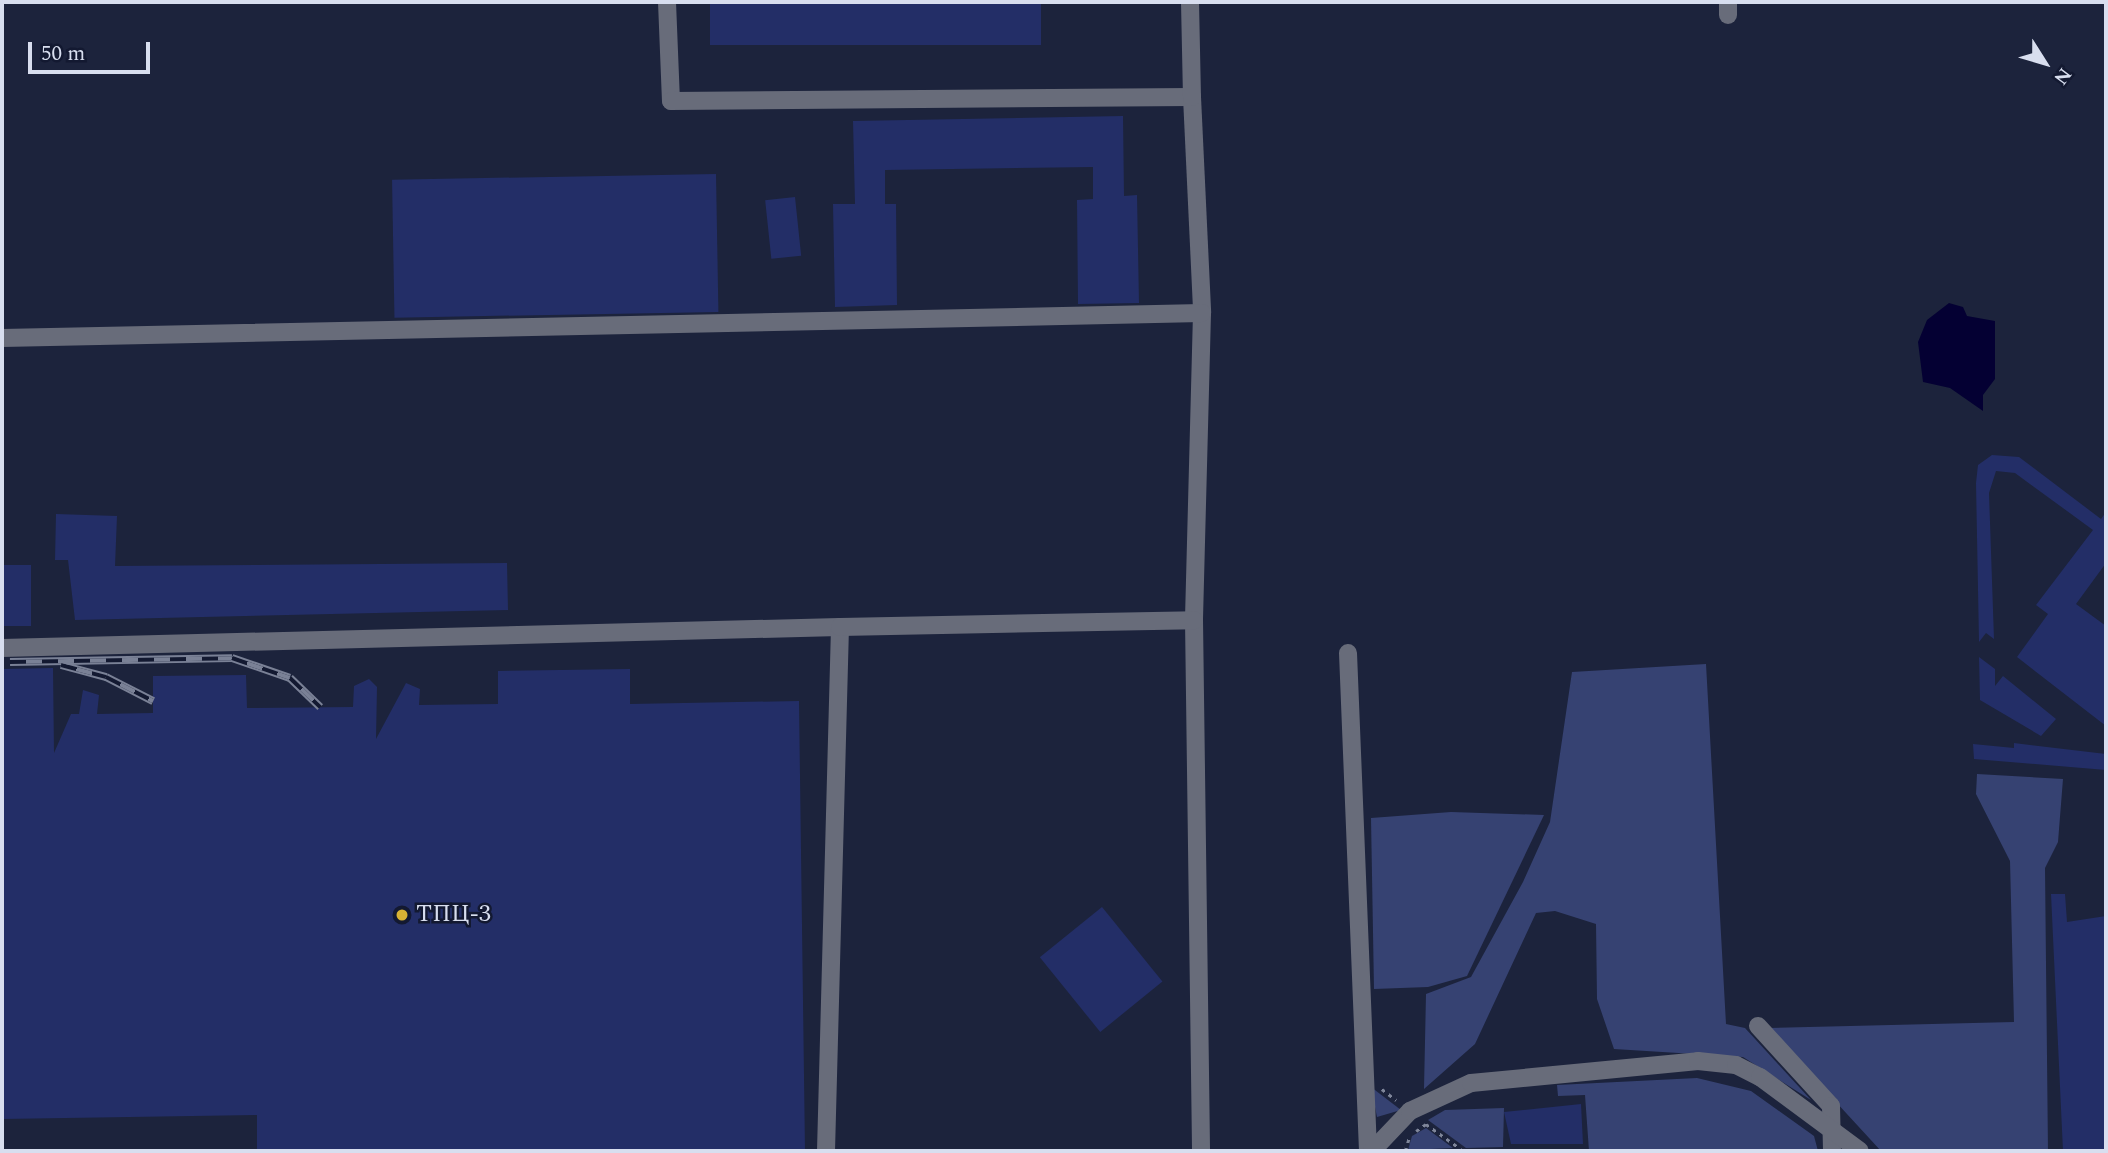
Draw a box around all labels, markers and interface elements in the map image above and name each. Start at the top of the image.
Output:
scale bar [32,28,154,72]
north arrow [2010,28,2080,98]
text: 50 m [41,38,85,70]
text: N [2046,61,2078,91]
place label: ТПЦ-3 [416,901,491,929]
marker: ТПЦ-3 [394,907,410,923]

